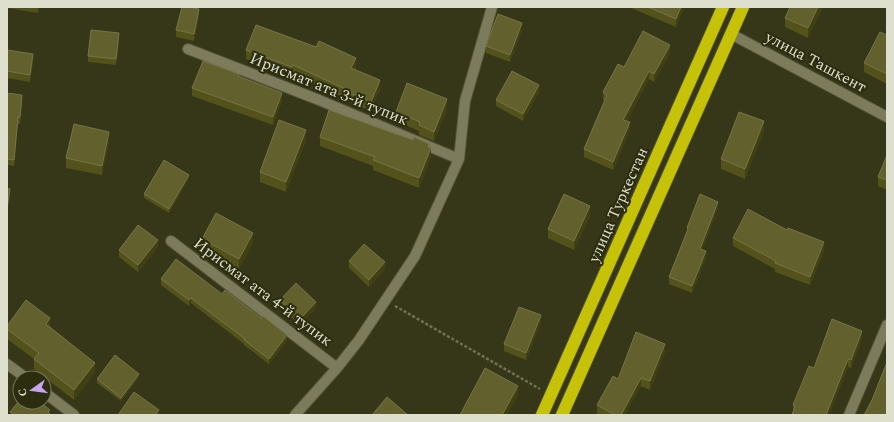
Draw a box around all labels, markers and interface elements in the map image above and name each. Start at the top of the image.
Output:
street label: улица Ташкент [760,25,871,99]
street label: Ирисмат ата 3-й тупик [246,46,412,132]
street label: улица Туркестан [581,144,654,267]
street label: Ирисмат ата 4-й тупик [188,232,338,352]
north arrow [12,370,52,410]
text: С [14,386,32,398]

